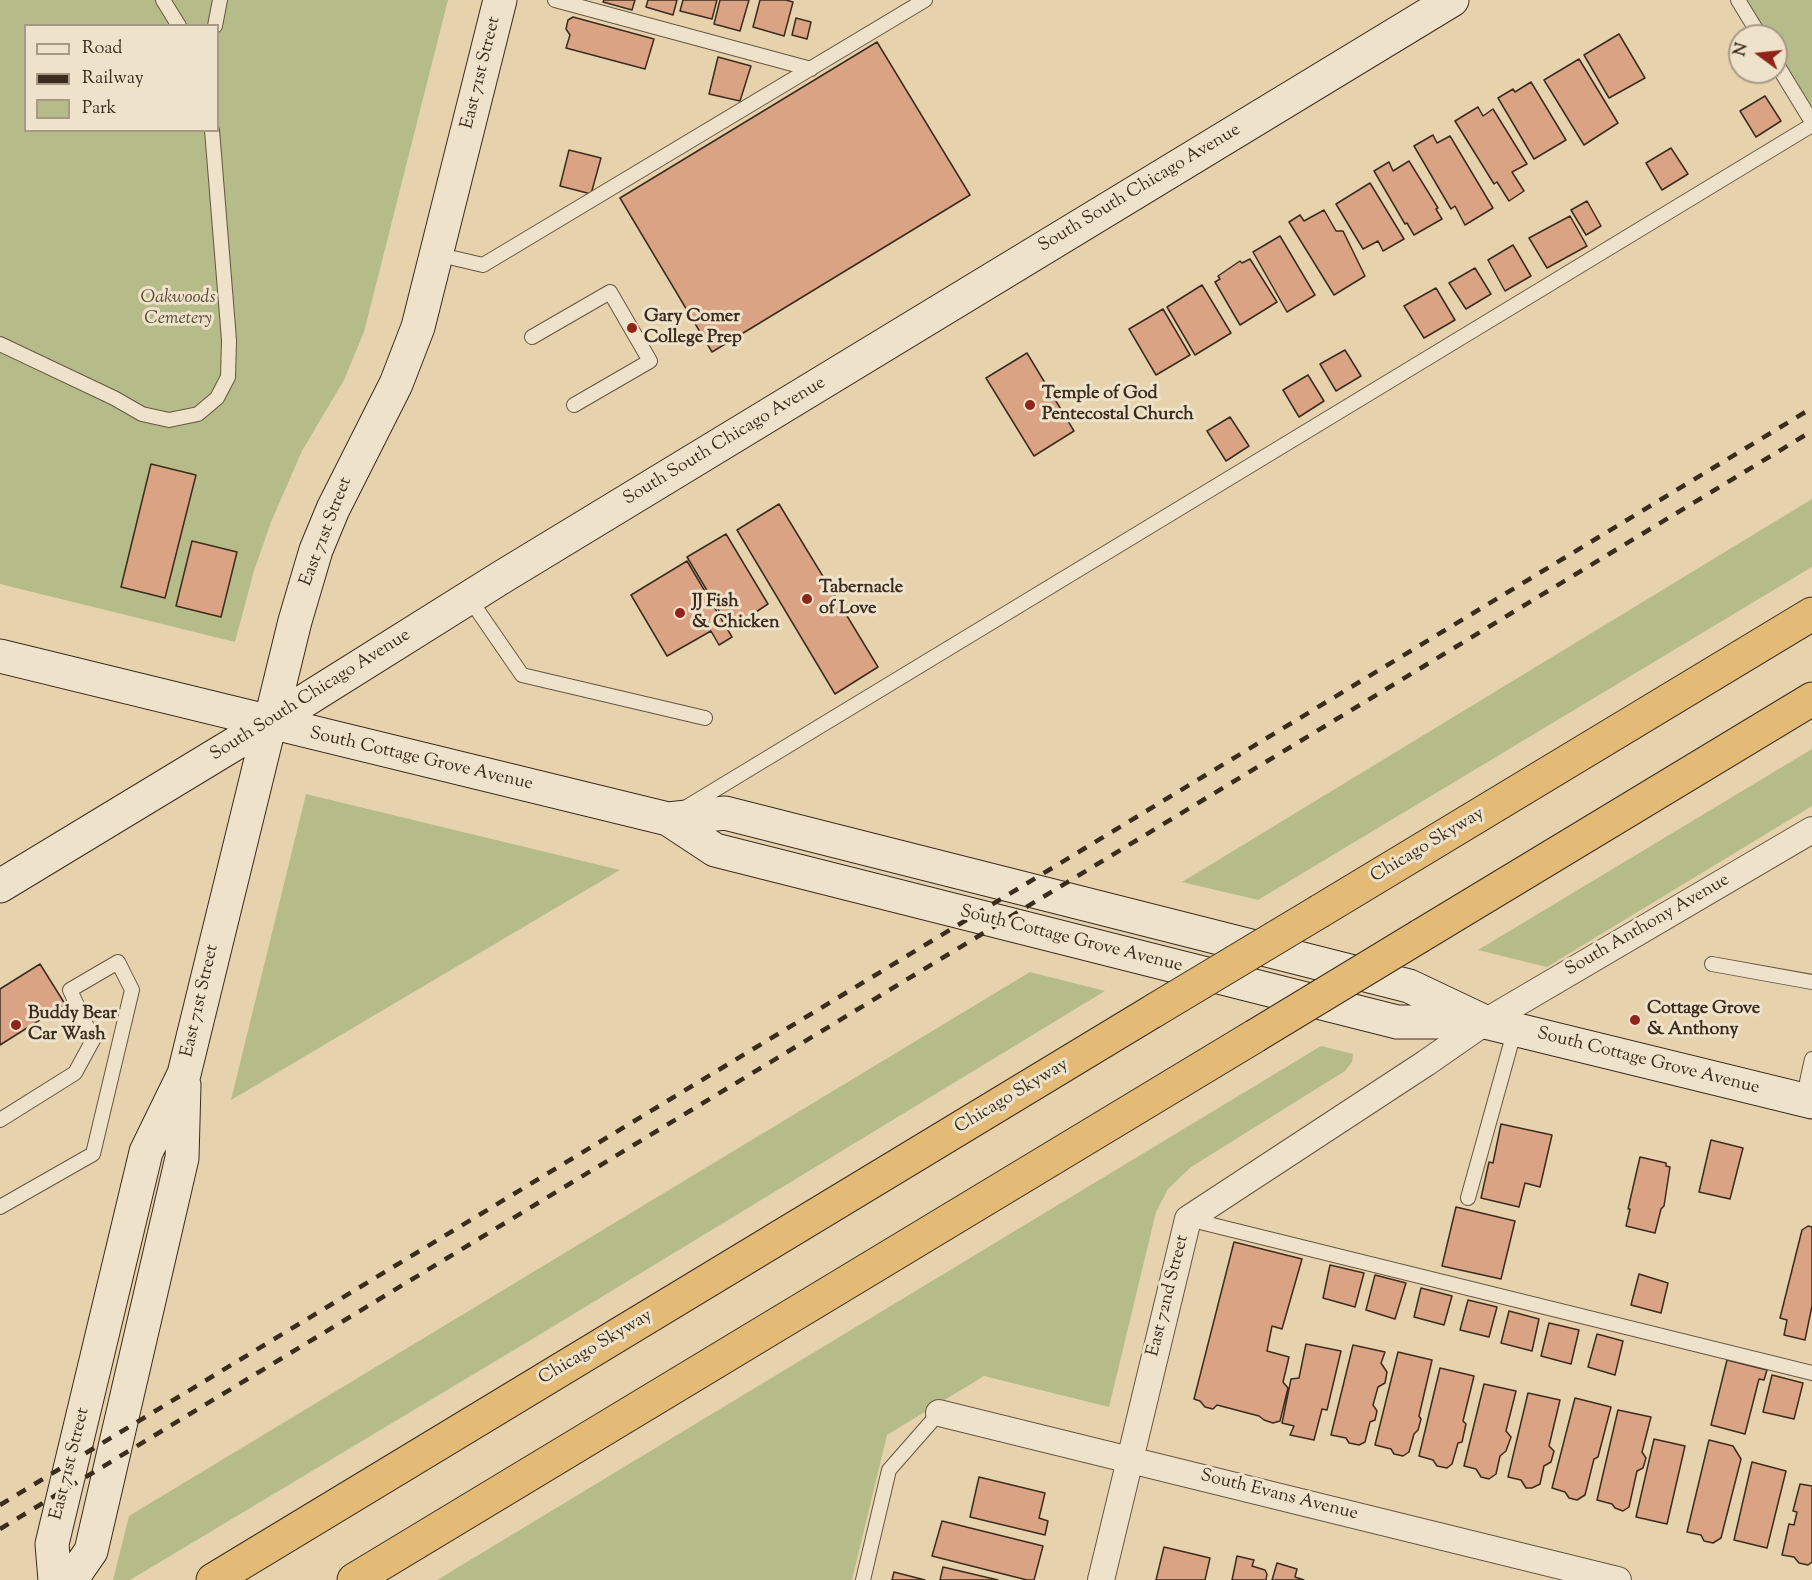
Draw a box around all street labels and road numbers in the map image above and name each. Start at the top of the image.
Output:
street label: East 71st Street [458,15,506,131]
street label: South South Chicago Avenue [1035,120,1245,258]
street label: South South Chicago Avenue [620,373,830,511]
street label: East 71st Street [296,474,358,590]
street label: South South Chicago Avenue [207,625,415,767]
street label: South Cottage Grove Avenue [307,724,535,796]
street label: Chicago Skyway [1367,804,1489,888]
street label: South Anthony Avenue [1562,870,1734,982]
street label: South Cottage Grove Avenue [957,902,1185,978]
street label: East 71st Street [178,943,224,1059]
street label: South Cottage Grove Avenue [1534,1024,1762,1100]
street label: Chicago Skyway [951,1055,1073,1139]
street label: East 72nd Street [1143,1233,1195,1359]
street label: Chicago Skyway [535,1306,657,1390]
street label: East 71st Street [47,1406,95,1522]
street label: South Evans Avenue [1198,1466,1360,1526]

